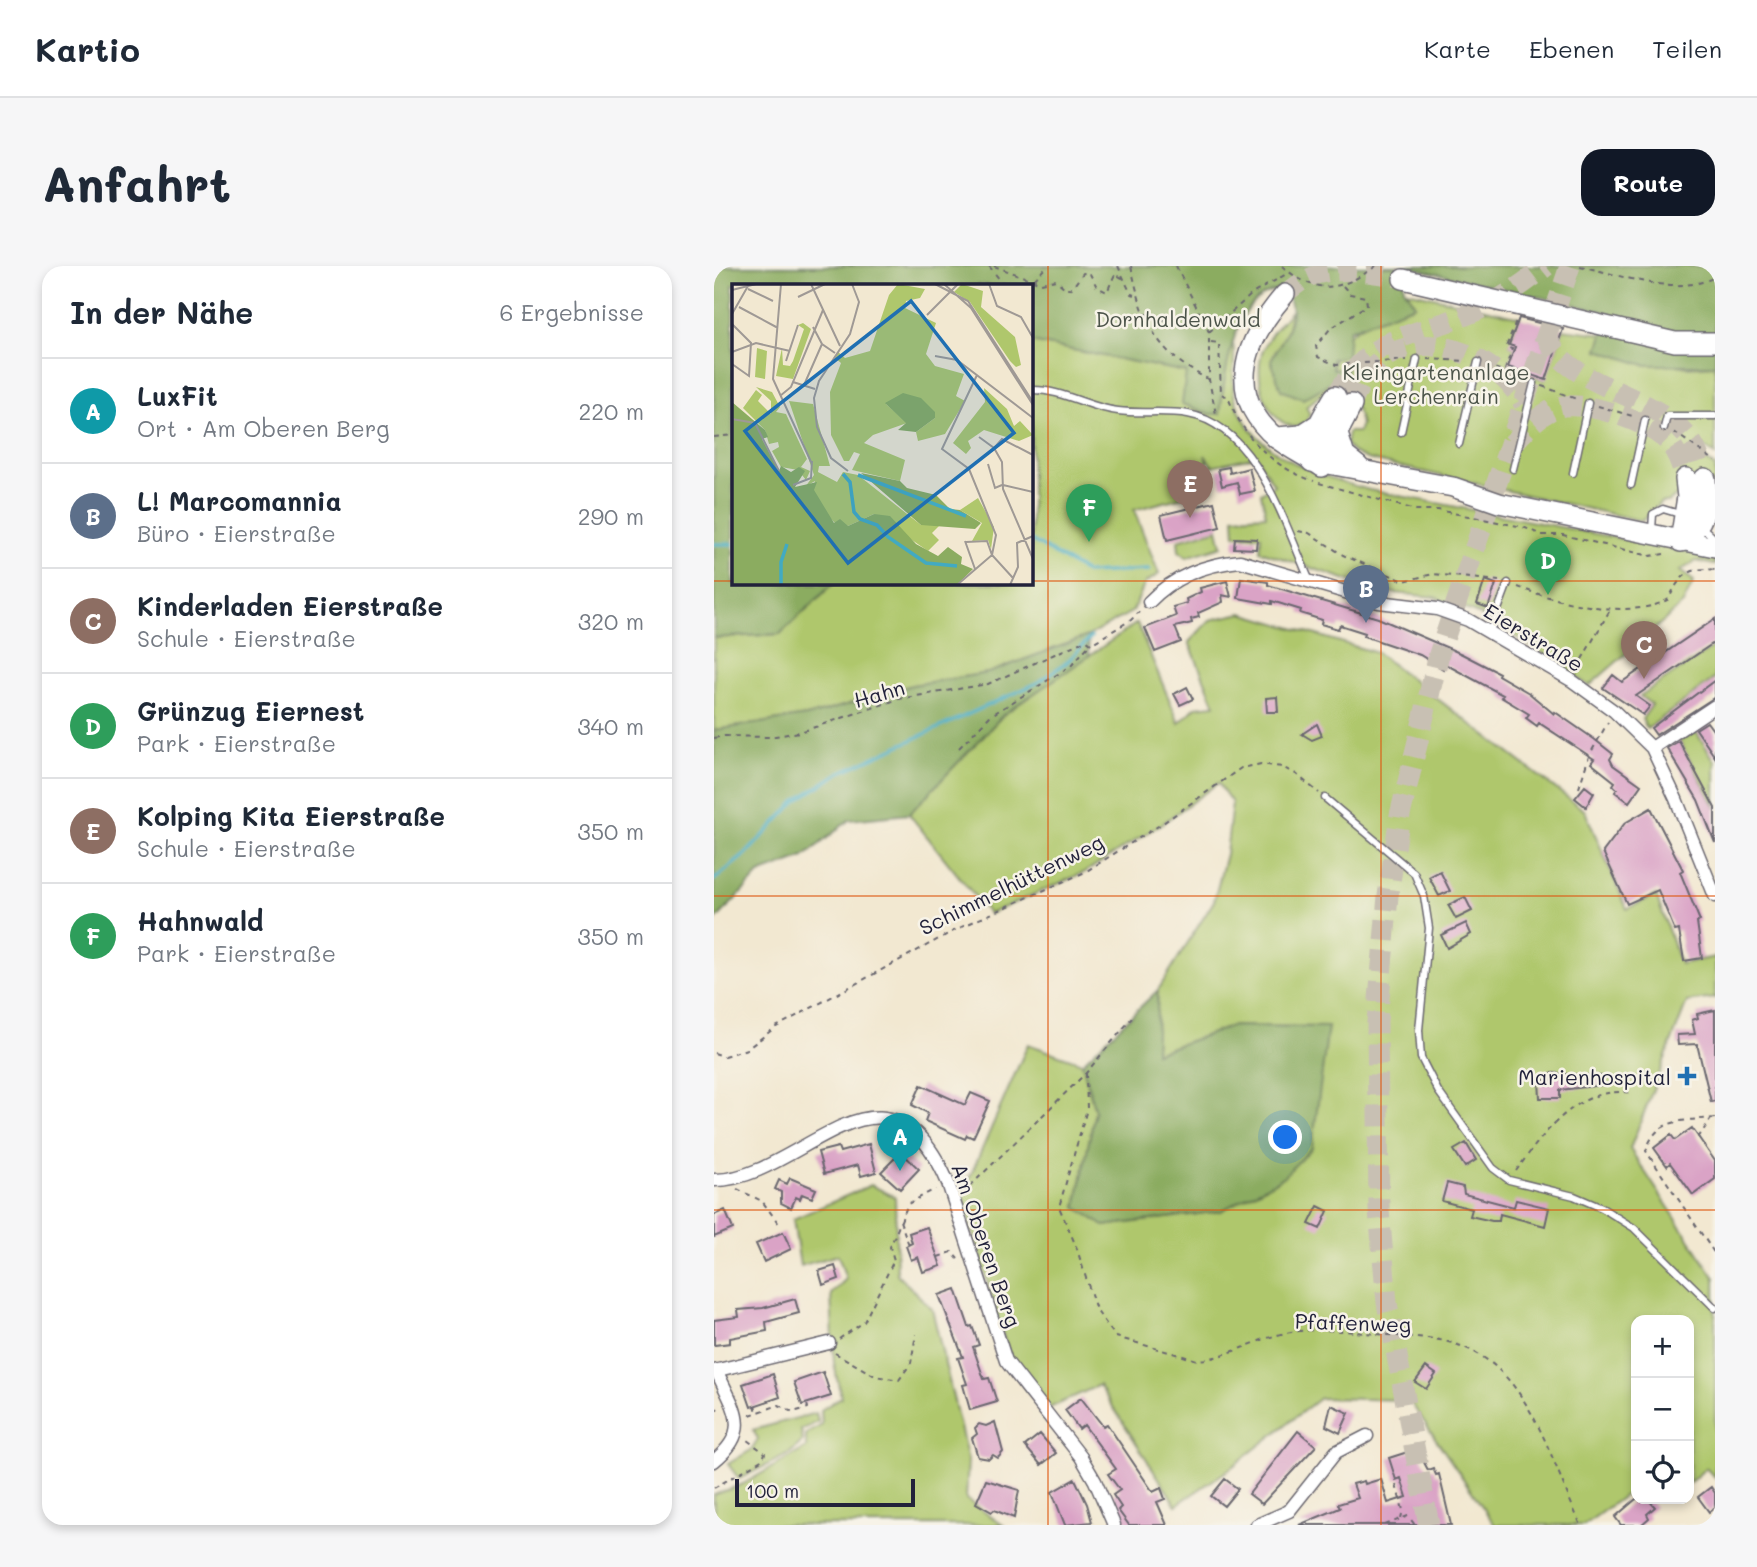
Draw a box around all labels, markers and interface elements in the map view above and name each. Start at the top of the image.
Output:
text: Kartio [35,27,140,70]
text: Karte [1424,33,1491,64]
text: Ebenen [1529,33,1614,64]
text: Teilen [1652,33,1722,64]
button: Route [1581,149,1715,216]
text: Anfahrt [42,151,231,214]
inset map [732,284,1032,584]
text: In der Nähe [70,292,253,332]
text: 6 Ergebnisse [499,297,644,327]
park label: Dornhaldenwald [1095,305,1261,332]
park label: Kleingartenanlage Lerchenrain [1342,358,1530,409]
text: LuxFit [137,379,218,413]
text: A [85,396,101,426]
text: 220 m [578,396,644,426]
text: Ort · Am Oberen Berg [137,413,390,443]
pin: E [1167,460,1213,518]
text: L! Marcomannia [137,484,342,518]
pin: F [1066,484,1112,542]
text: B [85,501,101,531]
text: 290 m [578,501,644,531]
text: Büro · Eierstraße [137,518,336,548]
pin: D [1525,537,1571,595]
pin: B [1343,565,1389,623]
text: Kinderladen Eierstraße [137,589,443,623]
street label: Eierstraße [1479,597,1589,677]
text: C [84,606,102,636]
text: 320 m [578,606,644,636]
pin: C [1621,621,1667,679]
text: Schule · Eierstraße [137,623,356,653]
street label: Hahn [851,673,907,713]
text: Grünzug Eiernest [137,694,364,728]
text: D [85,711,101,741]
text: 340 m [577,711,644,741]
text: Park · Eierstraße [137,728,336,758]
text: Kolping Kita Eierstraße [137,799,445,833]
text: E [86,816,100,846]
text: 350 m [577,816,644,846]
street label: Schimmelhüttenweg [914,828,1108,940]
text: Schule · Eierstraße [137,833,356,863]
text: Hahnwald [137,904,263,938]
text: F [86,921,100,951]
text: 350 m [577,921,644,951]
text: Park · Eierstraße [137,938,336,968]
place label: Marienhospital [1518,1063,1671,1090]
marker: Marienhospital [1677,1066,1697,1086]
pin: A [877,1113,923,1171]
your location [1268,1120,1302,1154]
street label: Am Oberen Berg [946,1159,1028,1331]
street label: Pfaffenweg [1294,1306,1412,1338]
map controls [1631,1315,1694,1504]
button: + [1631,1315,1694,1378]
button: − [1631,1378,1694,1441]
button: locate [1631,1441,1694,1504]
scale bar [735,1476,915,1508]
text: 100 m [746,1478,799,1503]

